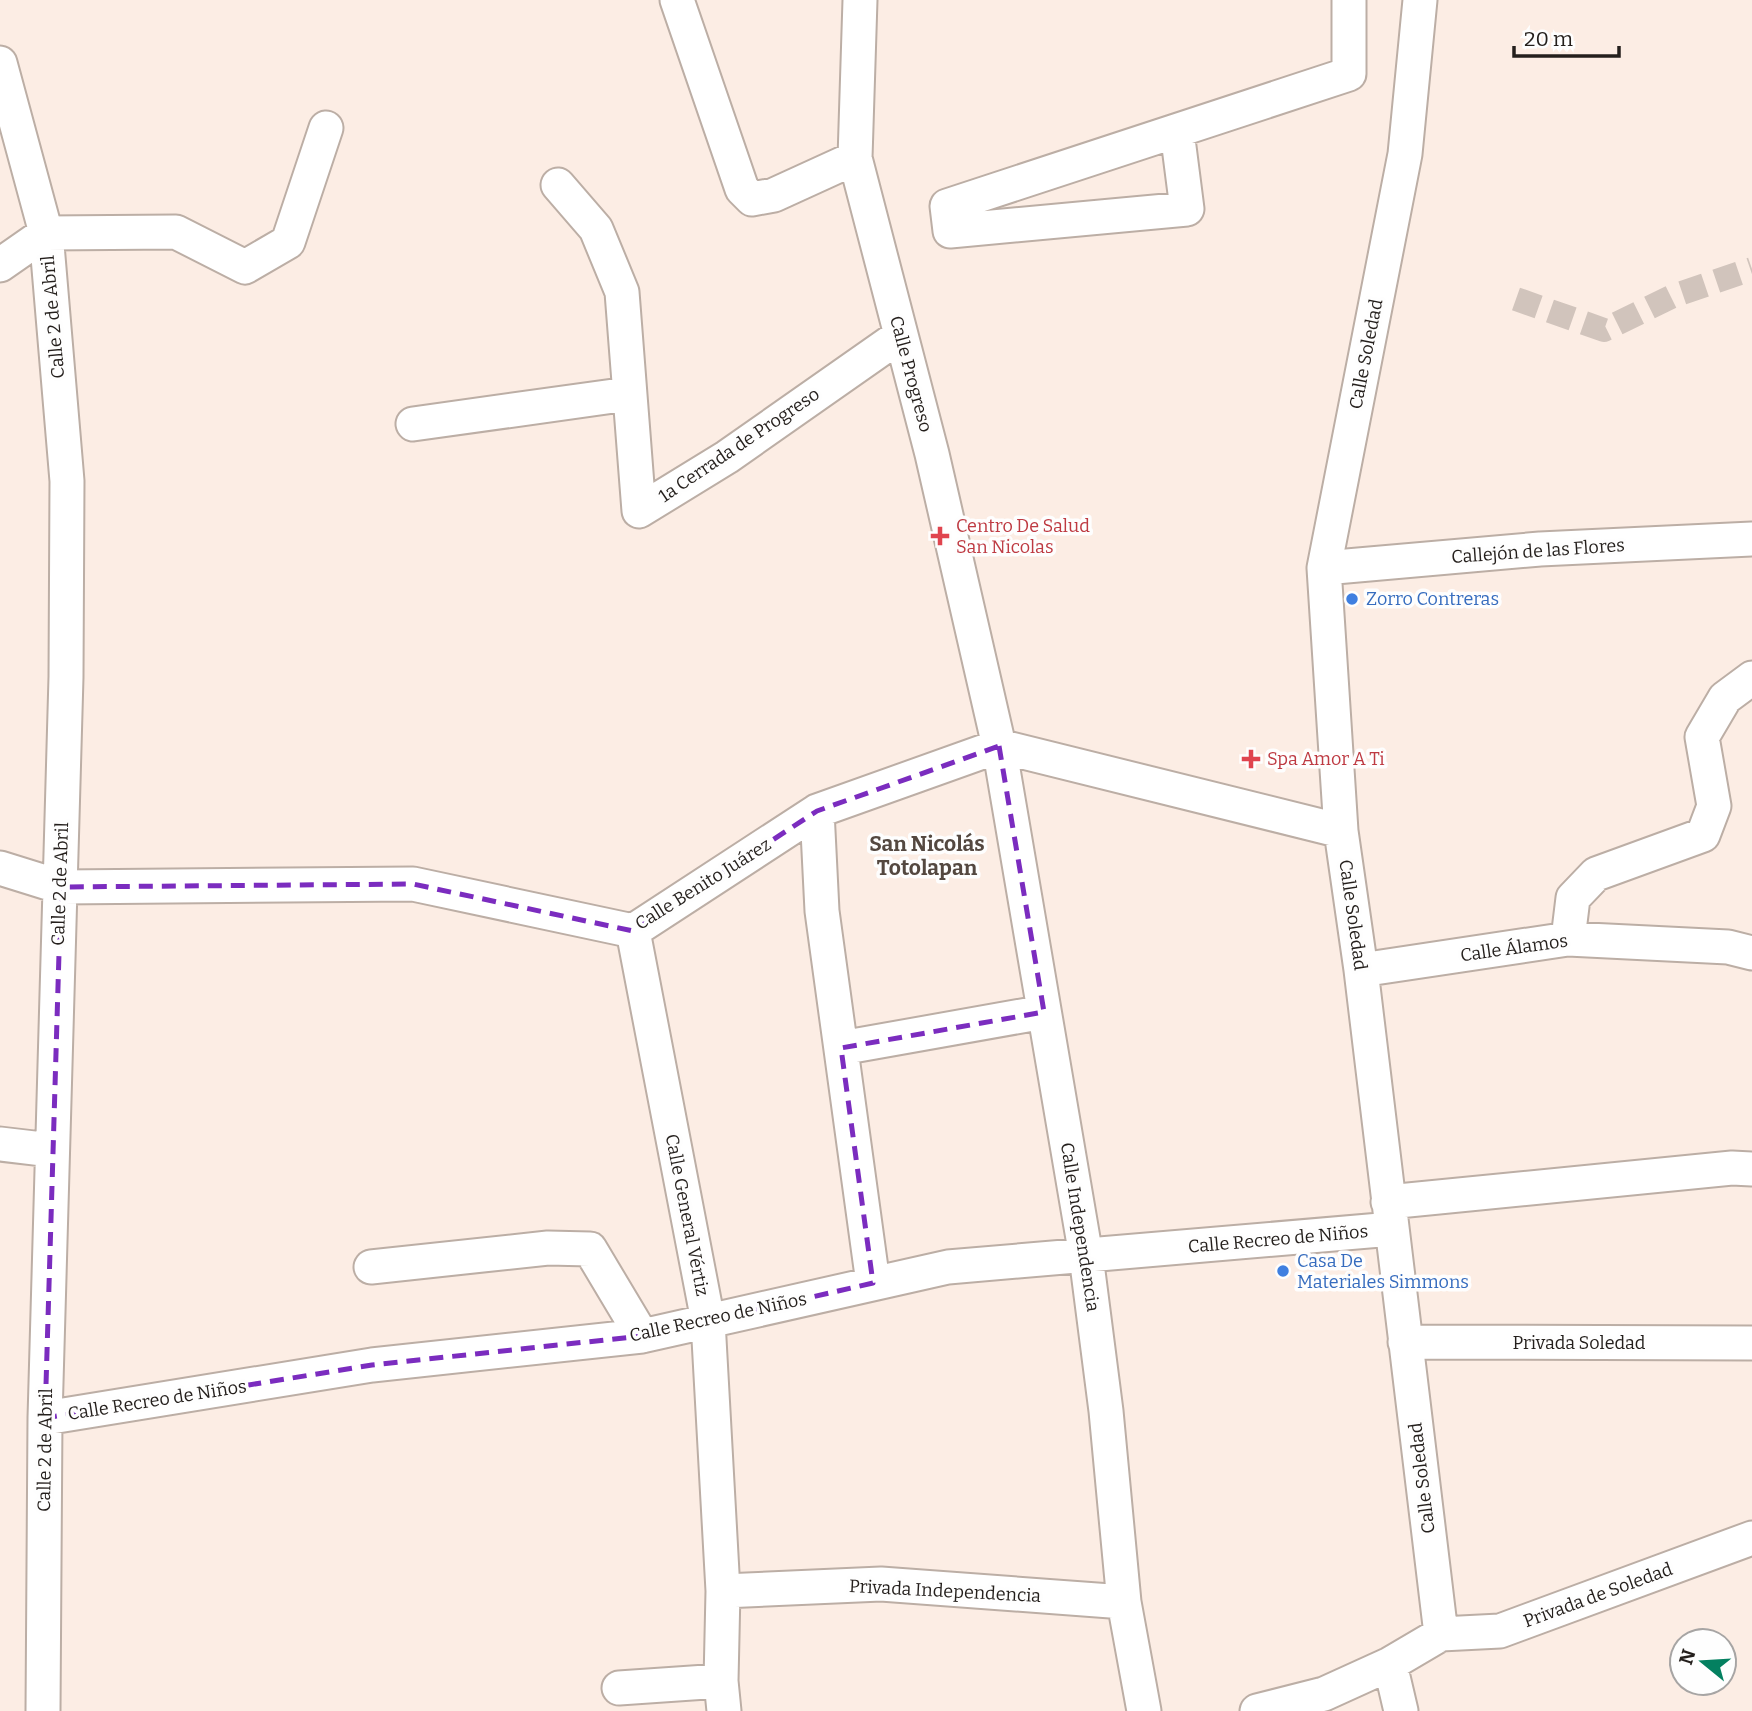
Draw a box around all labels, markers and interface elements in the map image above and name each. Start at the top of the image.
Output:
scale bar [1514,14,1619,58]
text: 20 m [1524,26,1573,52]
street label: Calle 2 de Abril [37,254,69,380]
street label: Calle Soledad [1345,297,1388,411]
street label: Calle Progreso [885,313,937,435]
street label: 1a Cerrada de Progreso [654,383,824,507]
place label: Centro De Salud San Nicolas [956,515,1090,558]
marker: Centro De Salud San Nicolas [930,526,950,546]
street label: Callejón de las Flores [1451,534,1625,568]
place label: Zorro Contreras [1366,588,1499,610]
marker: Zorro Contreras [1344,591,1360,607]
place label: Spa Amor A Ti [1267,748,1385,770]
marker: Spa Amor A Ti [1241,749,1261,769]
street label: Calle 2 de Abril [47,822,73,946]
district label: San Nicolás Totolapan [869,831,985,881]
street label: Calle Benito Juárez [631,833,775,935]
street label: Calle Soledad [1334,858,1372,972]
street label: Calle Álamos [1459,930,1569,966]
street label: Calle General Vértiz [660,1132,714,1298]
street label: Calle Independencia [1056,1141,1104,1313]
street label: Calle Recreo de Niños [1187,1220,1369,1258]
place label: Casa De Materiales Simmons [1297,1250,1469,1293]
marker: Casa De Materiales Simmons [1275,1263,1291,1279]
street label: Calle Recreo de Niños [627,1287,809,1347]
street label: Privada Soledad [1512,1332,1646,1354]
street label: Calle Recreo de Niños [66,1375,248,1425]
street label: Calle 2 de Abril [33,1388,57,1512]
street label: Calle Soledad [1404,1421,1440,1535]
street label: Privada de Soledad [1520,1558,1676,1632]
street label: Privada Independencia [848,1575,1042,1607]
north arrow [1668,1627,1738,1697]
text: N [1674,1646,1701,1667]

